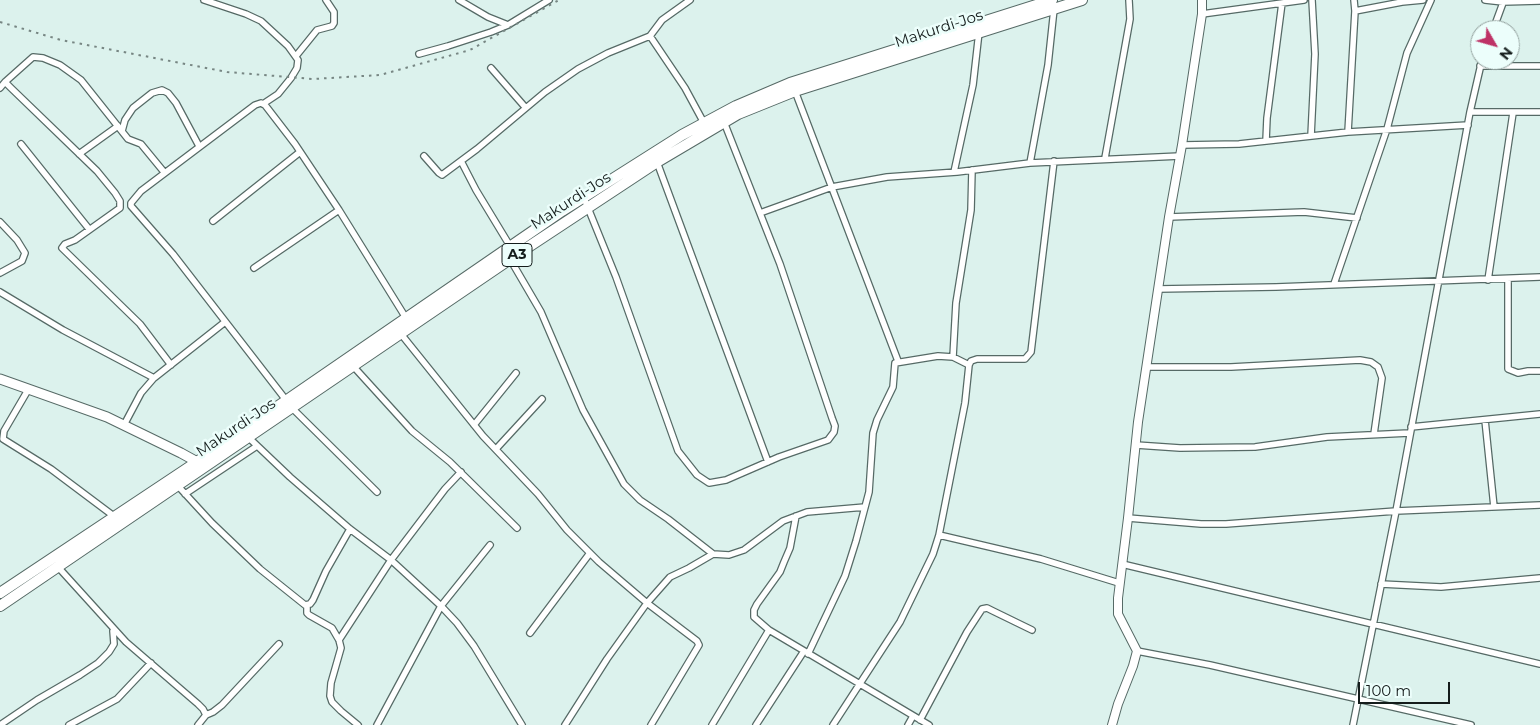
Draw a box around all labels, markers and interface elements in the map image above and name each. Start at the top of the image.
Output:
street label: Makurdi-Jos [893,6,985,52]
north arrow [1470,20,1520,70]
text: N [1495,44,1517,64]
street label: Makurdi-Jos [528,168,614,234]
road number: A3 [502,244,532,266]
street label: Makurdi-Jos [193,395,279,461]
scale bar [1360,672,1452,704]
text: 100 m [1366,681,1411,700]

